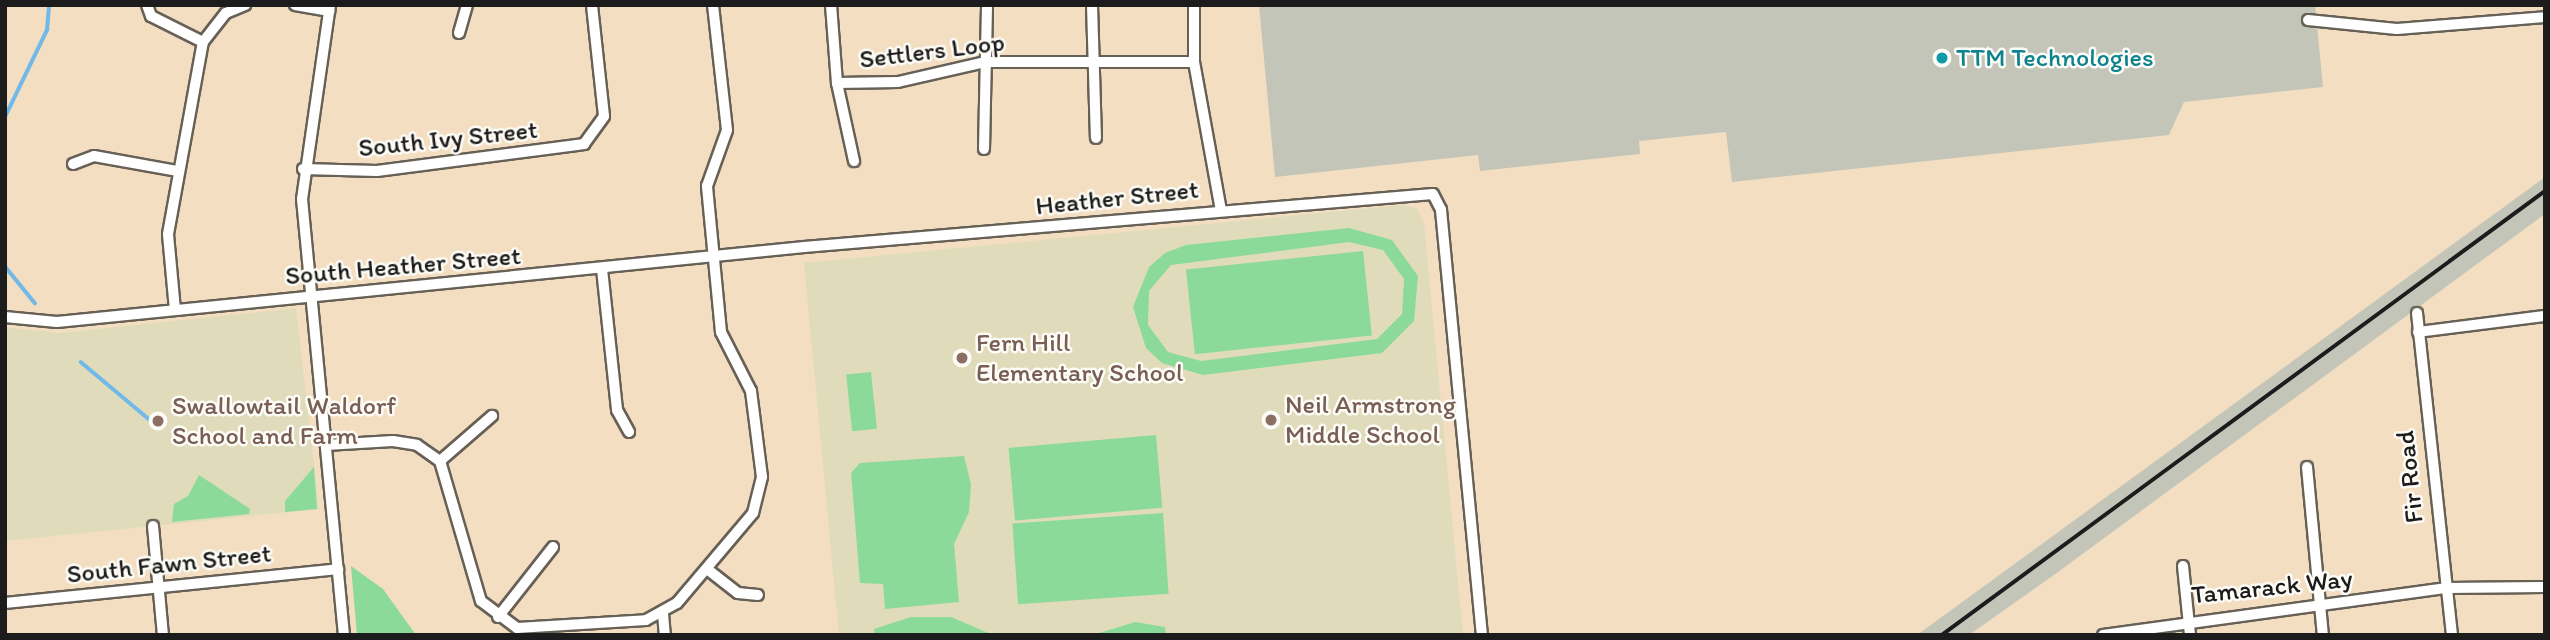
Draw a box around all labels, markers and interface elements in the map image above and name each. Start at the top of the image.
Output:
street label: Settlers Loop [858,27,1006,75]
place label: TTM Technologies [1956,42,2154,74]
marker: TTM Technologies [1934,50,1950,66]
street label: South Ivy Street [357,114,539,164]
street label: Heather Street [1034,174,1200,222]
street label: South Heather Street [285,240,521,292]
place label: Fern Hill Elementary School [976,327,1183,388]
marker: Fern Hill Elementary School [954,350,970,366]
place label: Neil Armstrong Middle School [1285,389,1455,450]
place label: Swallowtail Waldorf School and Farm [172,390,396,452]
marker: Neil Armstrong Middle School [1263,412,1279,428]
marker: Swallowtail Waldorf School and Farm [150,413,166,429]
street label: Fir Road [2390,430,2430,524]
street label: South Fawn Street [66,538,272,590]
street label: Tamarack Way [2190,563,2354,611]

